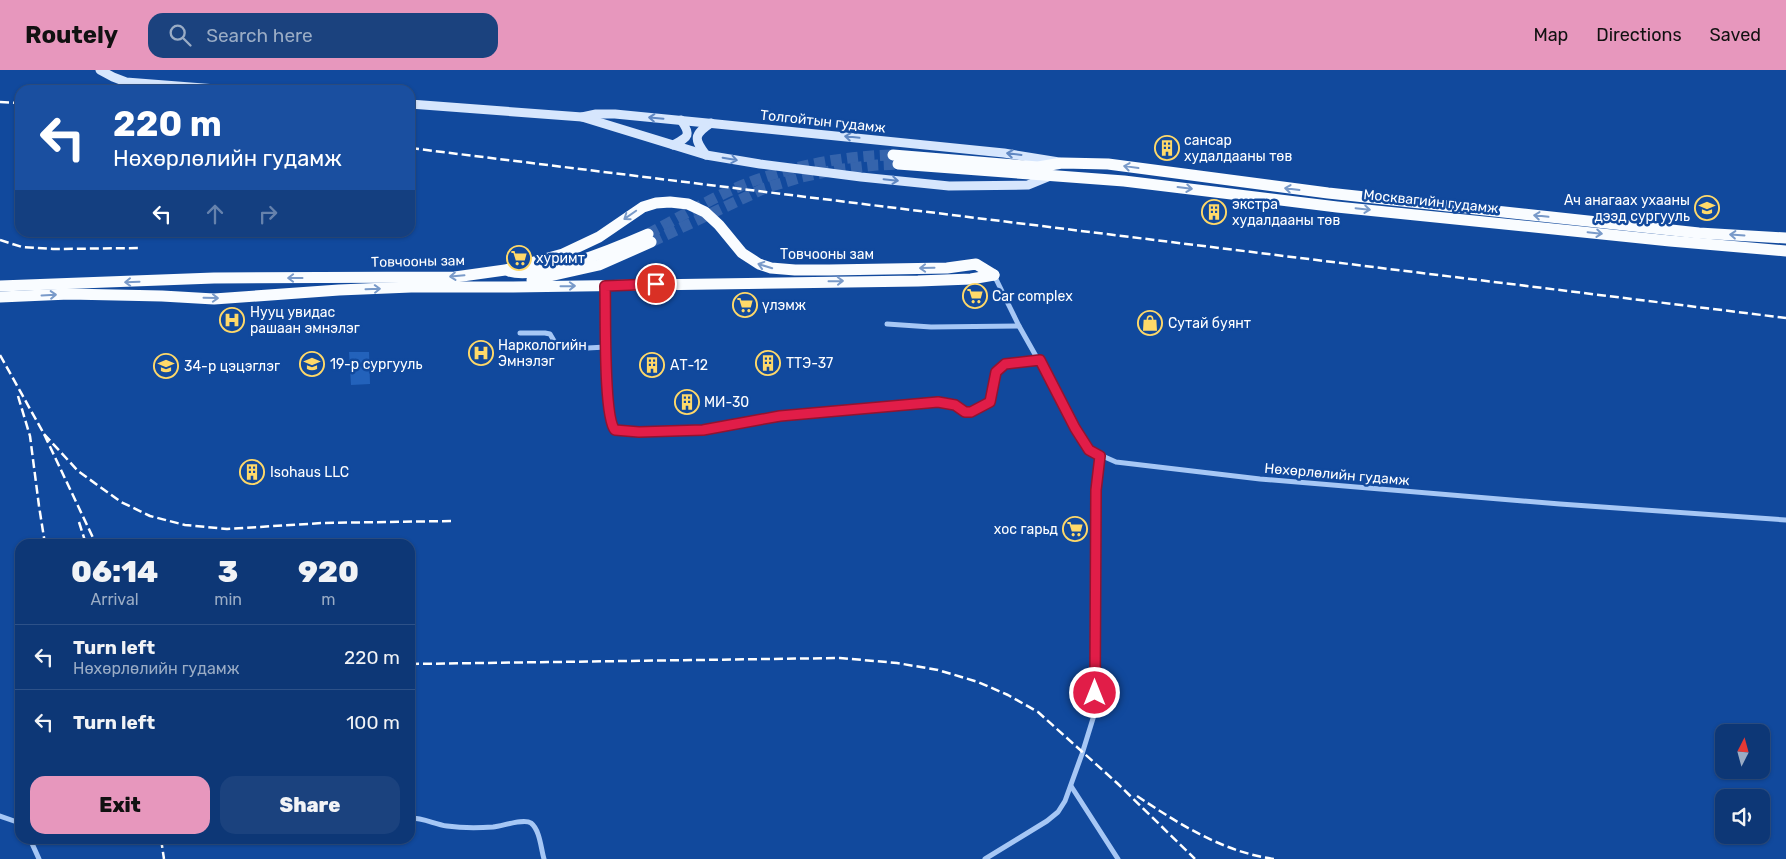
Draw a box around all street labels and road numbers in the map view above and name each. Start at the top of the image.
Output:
street label: Толгойтын гудамж [759,106,887,137]
street label: Москвагийн гудамж [1363,186,1499,217]
street label: Товчооны зам [780,246,874,263]
street label: Товчооны зам [371,252,465,271]
street label: Нөхөрлөлийн гудамж [1264,460,1410,489]

